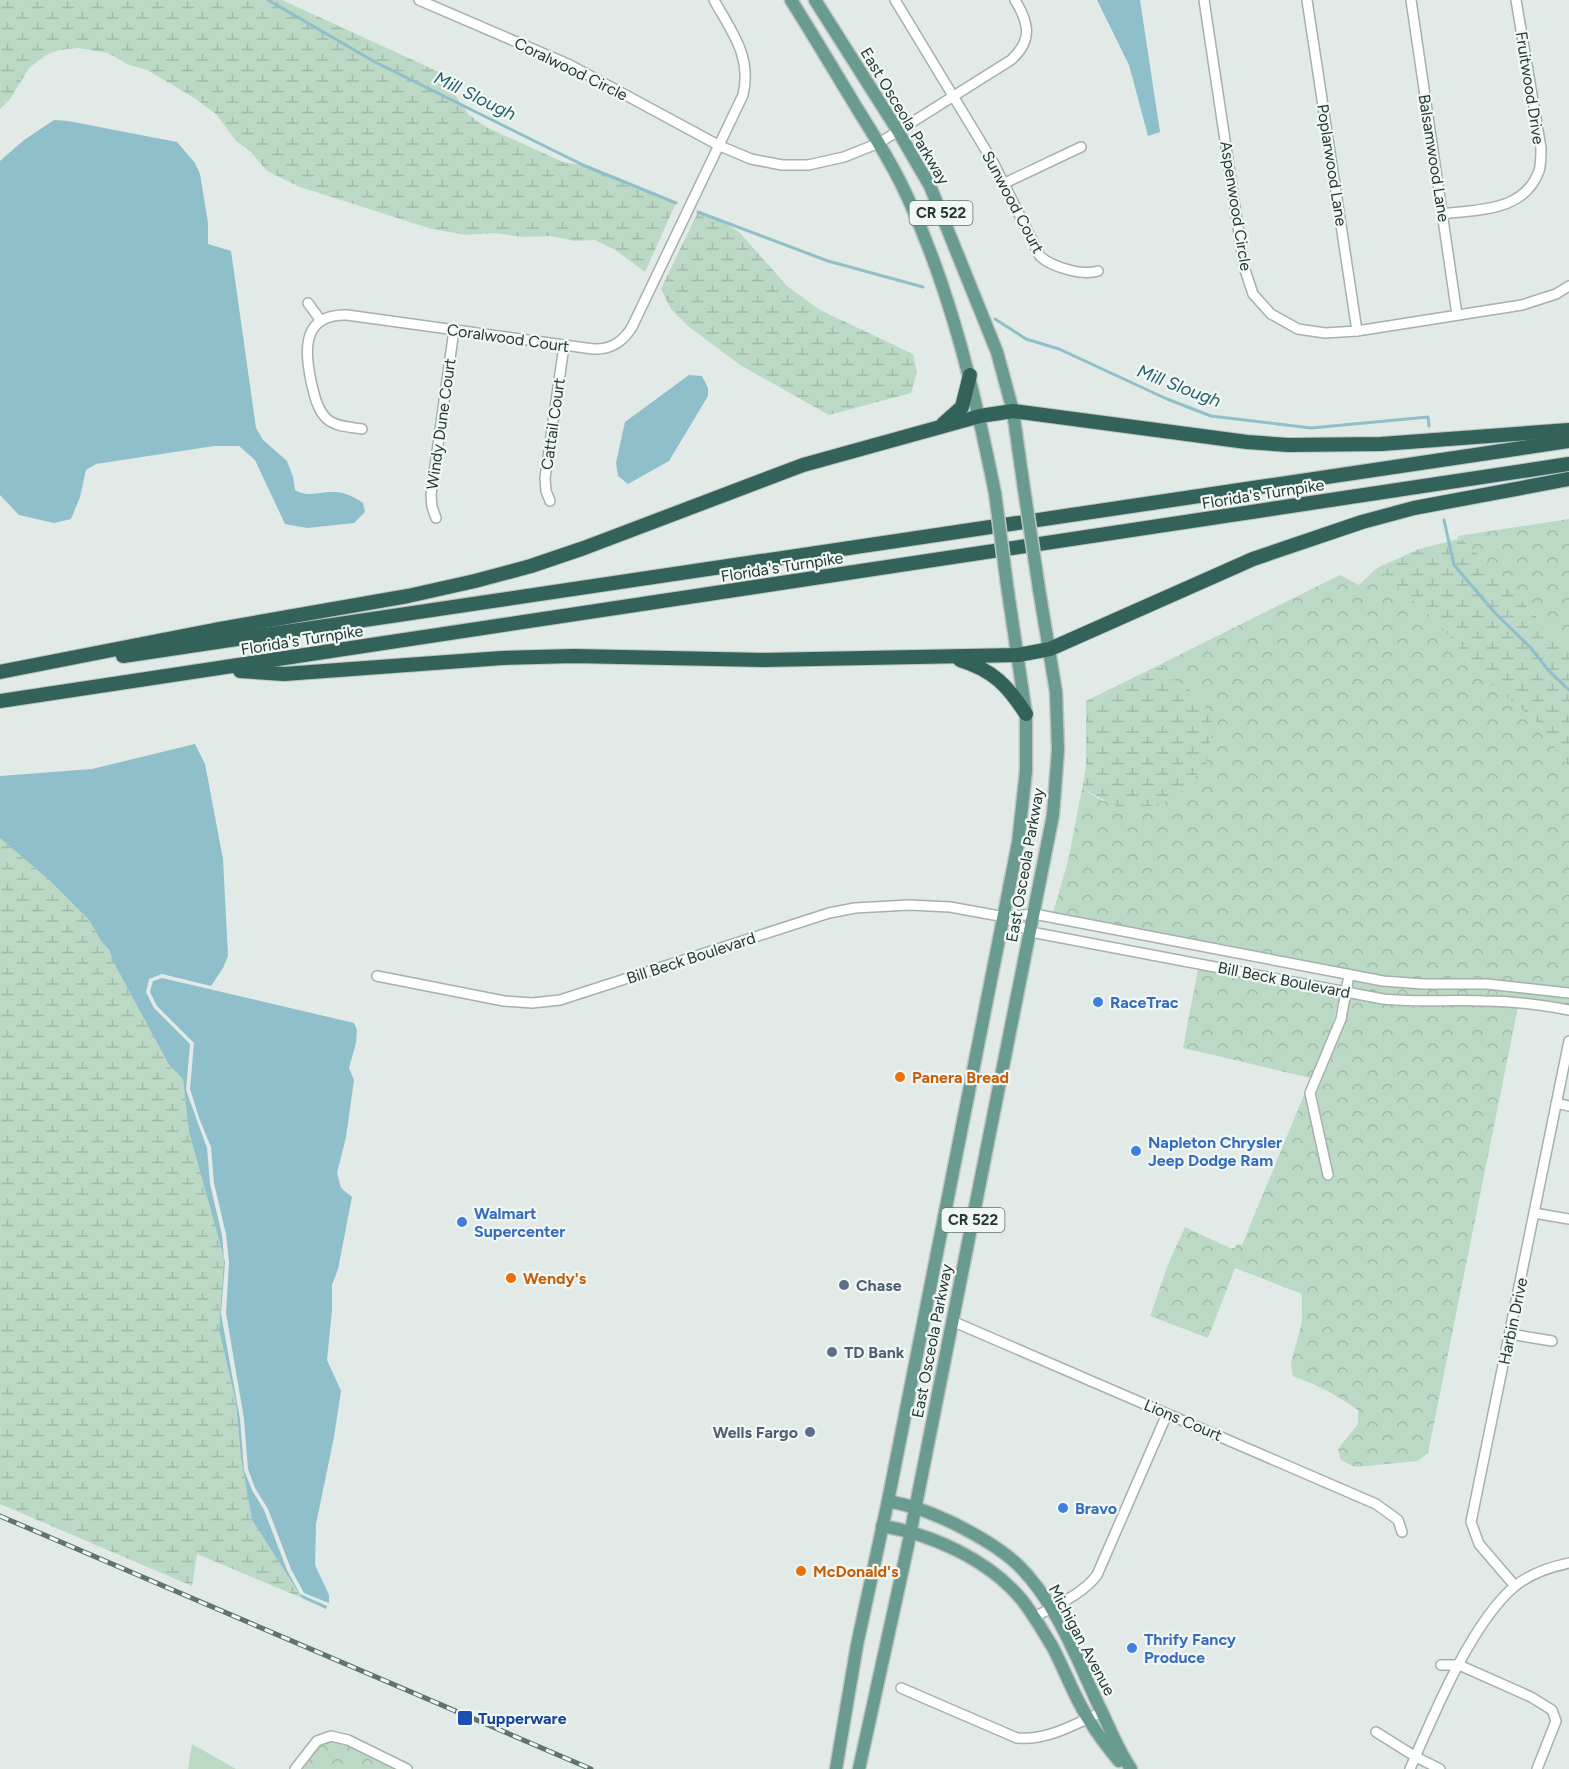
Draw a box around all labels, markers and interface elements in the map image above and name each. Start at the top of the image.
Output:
street label: Fruitwood Drive [1512,30,1548,146]
street label: Coralwood Circle [511,33,631,105]
street label: East Osceola Parkway [857,44,954,188]
water label: Mill Slough [431,67,519,125]
street label: Balsamwood Lane [1415,93,1454,223]
street label: Poplarwood Lane [1313,103,1351,228]
street label: Aspenwood Circle [1216,140,1256,272]
street label: Sunwood Court [978,148,1048,256]
road number: CR 522 [910,201,972,225]
street label: Coralwood Court [446,320,570,356]
street label: Windy Dune Court [422,357,460,491]
water label: Mill Slough [1134,360,1224,412]
street label: Cattail Court [537,377,569,471]
street label: Florida's Turnpike [1200,475,1326,513]
street label: Florida's Turnpike [719,548,845,586]
street label: Florida's Turnpike [239,621,365,659]
street label: East Osceola Parkway [1002,786,1048,944]
street label: Bill Beck Boulevard [624,928,758,988]
street label: Bill Beck Boulevard [1216,958,1352,1002]
place label: RaceTrac [1110,993,1179,1012]
marker: RaceTrac [1091,995,1105,1009]
place label: Panera Bread [912,1068,1009,1087]
marker: Panera Bread [893,1070,907,1084]
place label: Napleton Chrysler Jeep Dodge Ram [1148,1133,1282,1170]
marker: Napleton Chrysler Jeep Dodge Ram [1129,1144,1143,1158]
place label: Walmart Supercenter [474,1204,565,1241]
road number: CR 522 [942,1208,1004,1232]
marker: Walmart Supercenter [455,1215,469,1229]
street label: East Osceola Parkway [908,1262,956,1420]
place label: Wendy's [523,1269,587,1288]
marker: Wendy's [504,1271,518,1285]
street label: Harbin Drive [1495,1275,1532,1366]
place label: Chase [856,1276,902,1295]
marker: Chase [837,1278,851,1292]
place label: TD Bank [844,1343,905,1362]
marker: TD Bank [825,1345,839,1359]
street label: Lions Court [1141,1395,1225,1445]
place label: Wells Fargo [713,1423,798,1442]
marker: Wells Fargo [803,1425,817,1439]
place label: Bravo [1075,1499,1117,1518]
marker: Bravo [1056,1501,1070,1515]
place label: McDonald's [813,1562,899,1581]
marker: McDonald's [794,1564,808,1578]
street label: Michigan Avenue [1045,1581,1119,1699]
place label: Thrify Fancy Produce [1144,1630,1237,1667]
marker: Thrify Fancy Produce [1125,1641,1139,1655]
marker: Tupperware [456,1709,474,1727]
place label: Tupperware [478,1709,567,1728]

